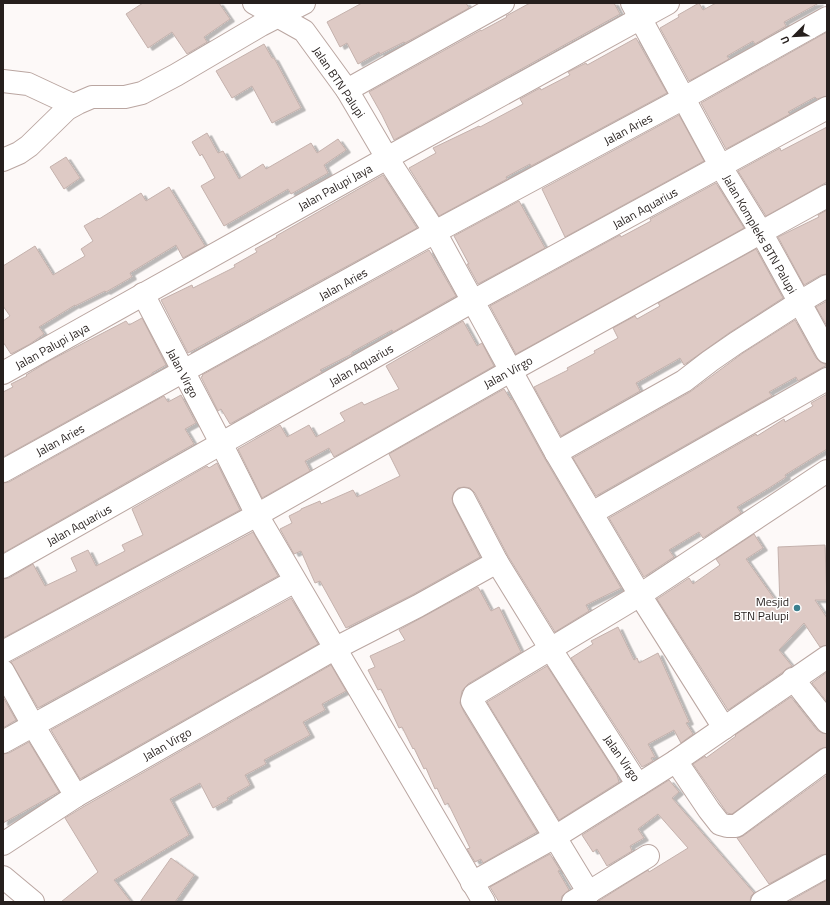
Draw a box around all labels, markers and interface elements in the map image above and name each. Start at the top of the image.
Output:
north arrow [774,16,814,56]
text: U [776,34,794,47]
street label: Jalan BTN Palupi [308,42,370,122]
street label: Jalan Aries [600,108,656,150]
street label: Jalan Palupi Jaya [294,159,376,215]
street label: Jalan Kompleks BTN Palupi [718,171,802,297]
street label: Jalan Aquarius [609,182,681,234]
street label: Jalan Aries [315,263,371,305]
street label: Jalan Palupi Jaya [11,318,93,374]
street label: Jalan Aquarius [325,339,397,391]
street label: Jalan Virgo [162,345,204,401]
street label: Jalan Virgo [480,351,536,393]
street label: Jalan Aries [32,419,88,461]
street label: Jalan Aquarius [43,499,115,551]
place label: Mesjid BTN Palupi [734,592,789,625]
marker: Mesjid BTN Palupi [792,603,802,613]
street label: Jalan Virgo [139,722,195,766]
street label: Jalan Virgo [599,731,645,785]

